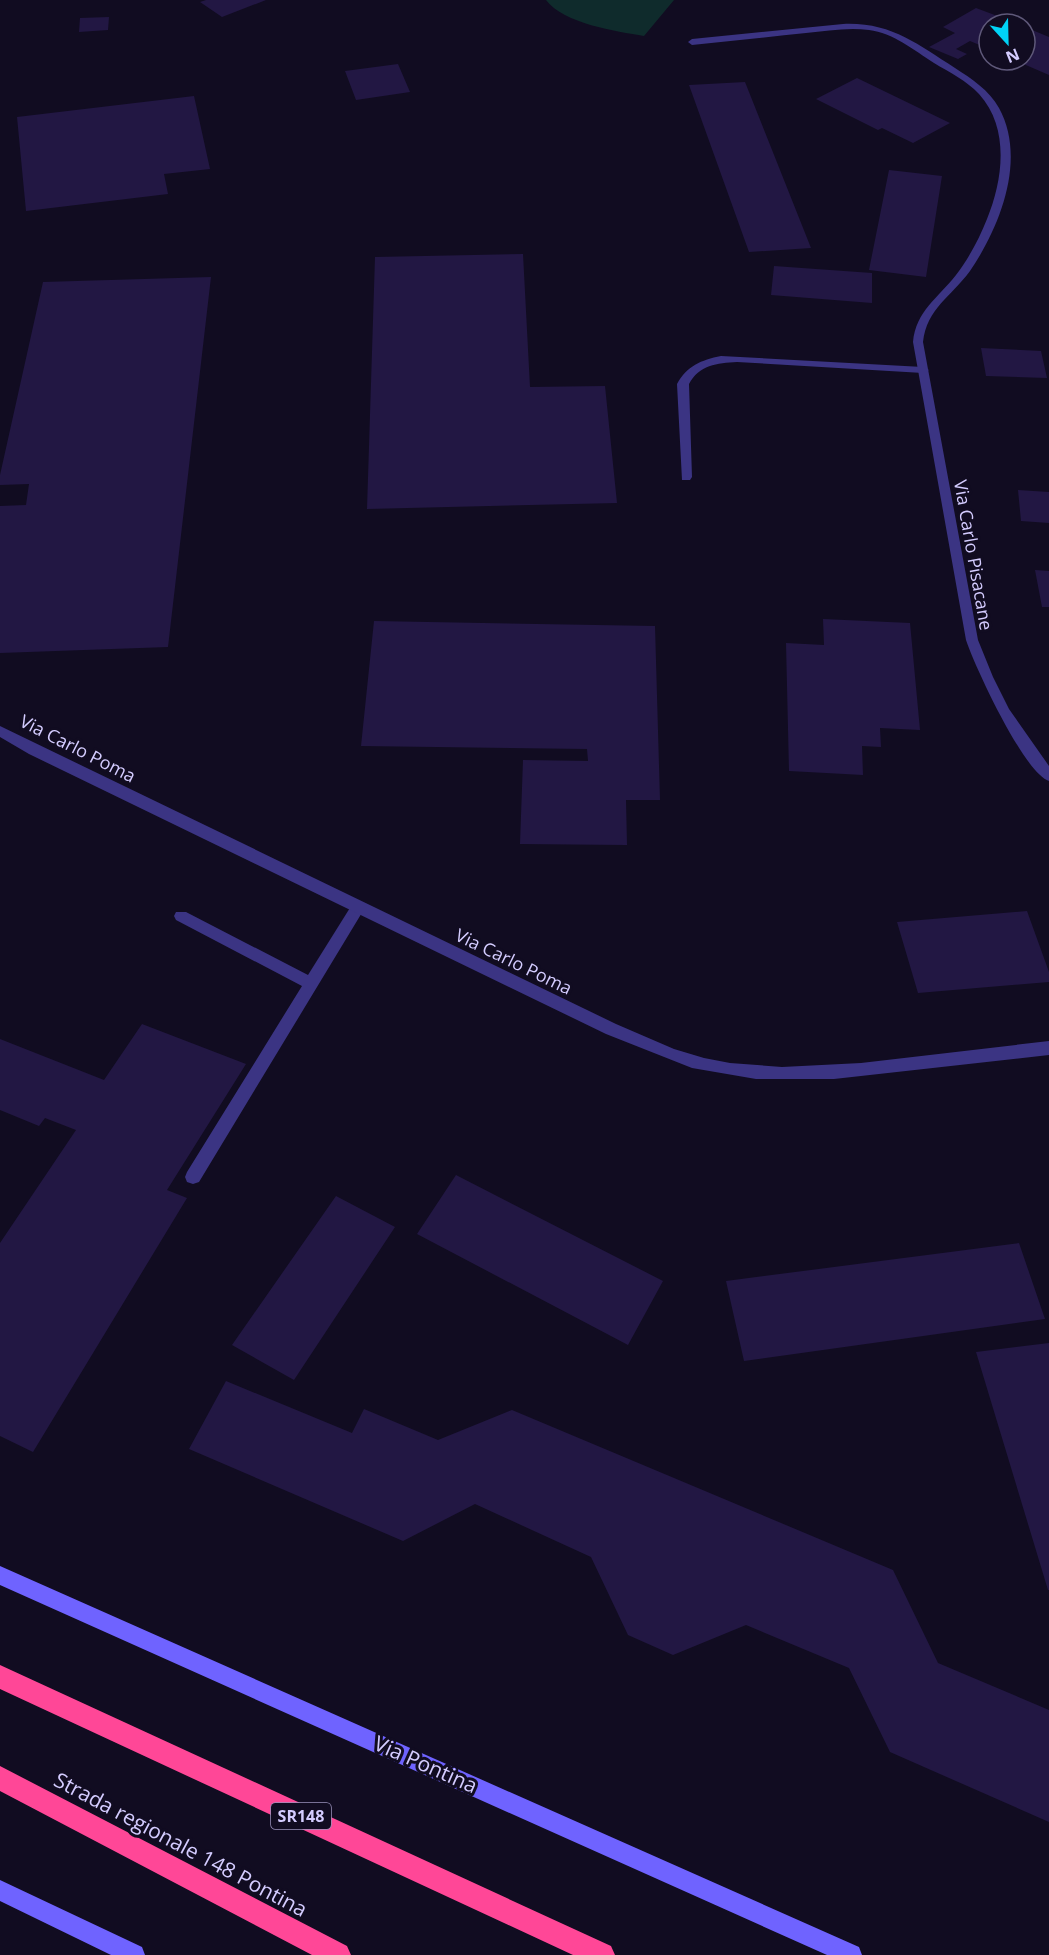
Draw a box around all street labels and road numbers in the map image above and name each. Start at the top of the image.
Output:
street label: Via Carlo Pisacane [949,478,999,632]
street label: Via Carlo Poma [16,708,140,788]
street label: Via Carlo Poma [452,922,576,1000]
street label: Via Pontina [370,1729,482,1799]
street label: Strada regionale 148 Pontina [49,1765,313,1923]
road number: SR148 [271,1803,331,1829]

